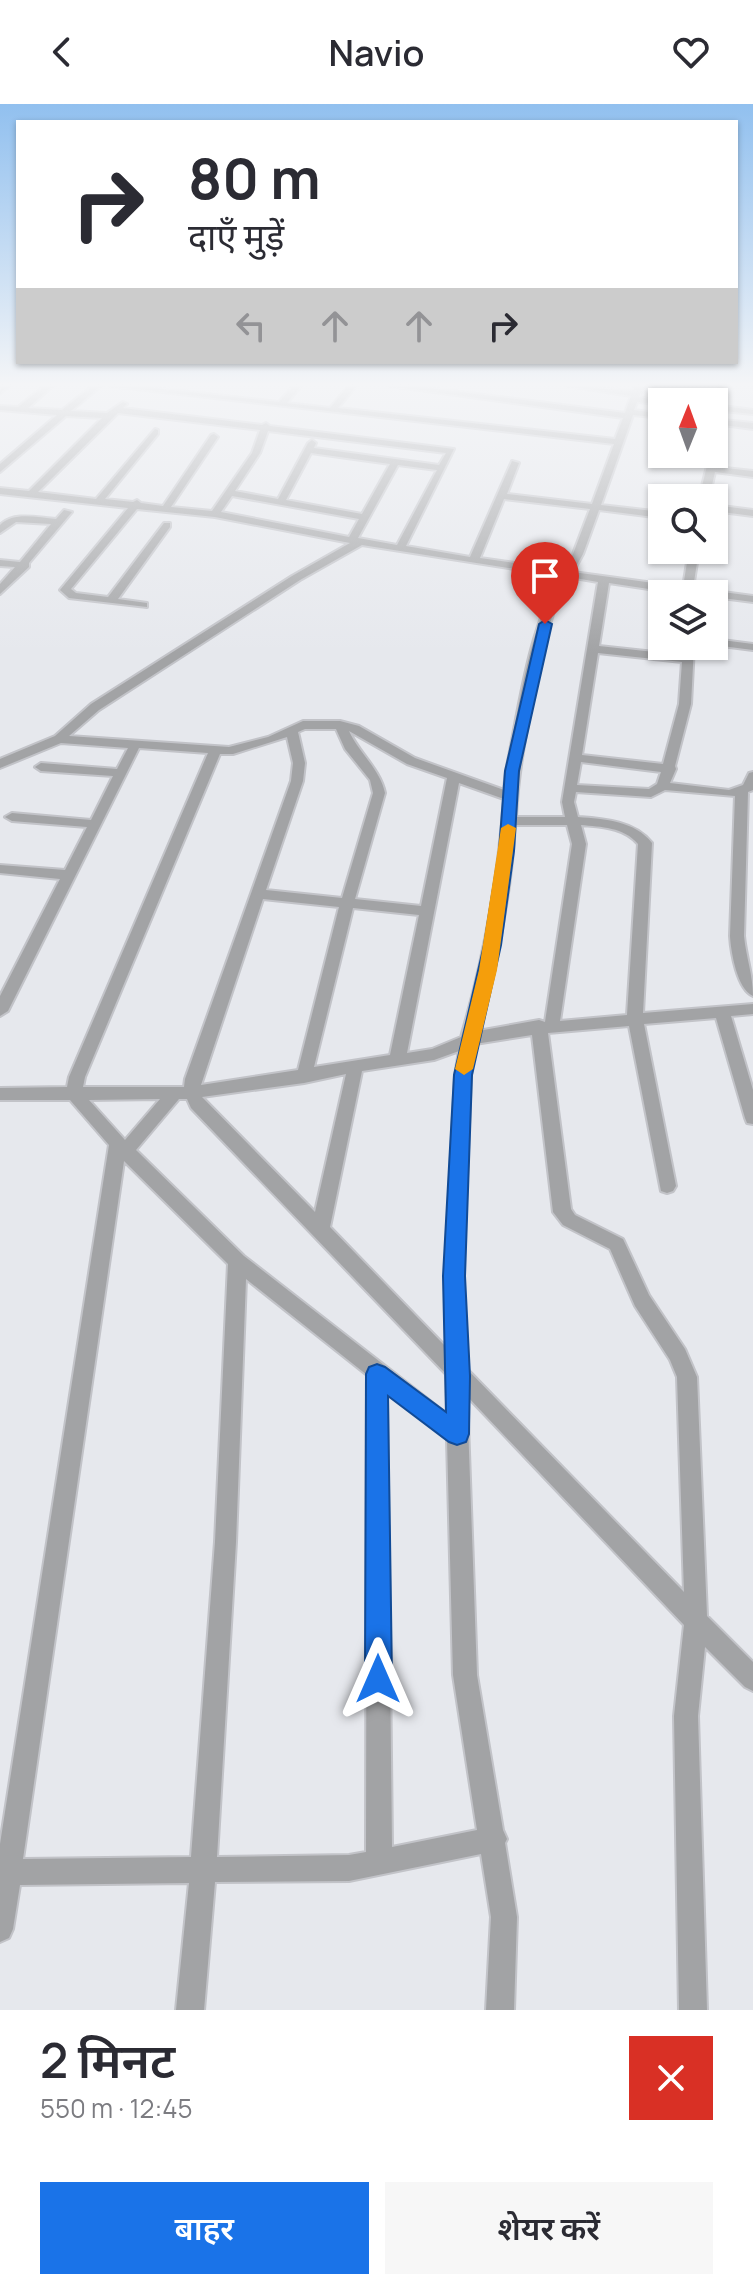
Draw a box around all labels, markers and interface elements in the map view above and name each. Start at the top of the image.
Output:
text: Navio [328,28,425,77]
icon: back [40,30,84,74]
icon: heart [669,30,713,74]
text: 80 m [188,139,321,216]
icon: right [56,152,160,256]
text: दाएँ मुड़ें [188,212,284,261]
icon: left [229,304,273,348]
icon: ahead [313,304,357,348]
icon: ahead [397,304,441,348]
icon: right [481,304,525,348]
north arrow [648,388,728,468]
map controls [648,388,728,660]
button: search [648,484,728,564]
pin [511,542,579,624]
icon: arrive [523,554,567,598]
button: layers [648,580,728,660]
position arrow [336,1637,420,1721]
text: 2 मिनट [40,2027,175,2092]
button: close [629,2036,713,2120]
text: 550 m · 12:45 [40,2090,193,2126]
button: बाहर [40,2182,369,2274]
button: शेयर करें [385,2182,713,2274]

